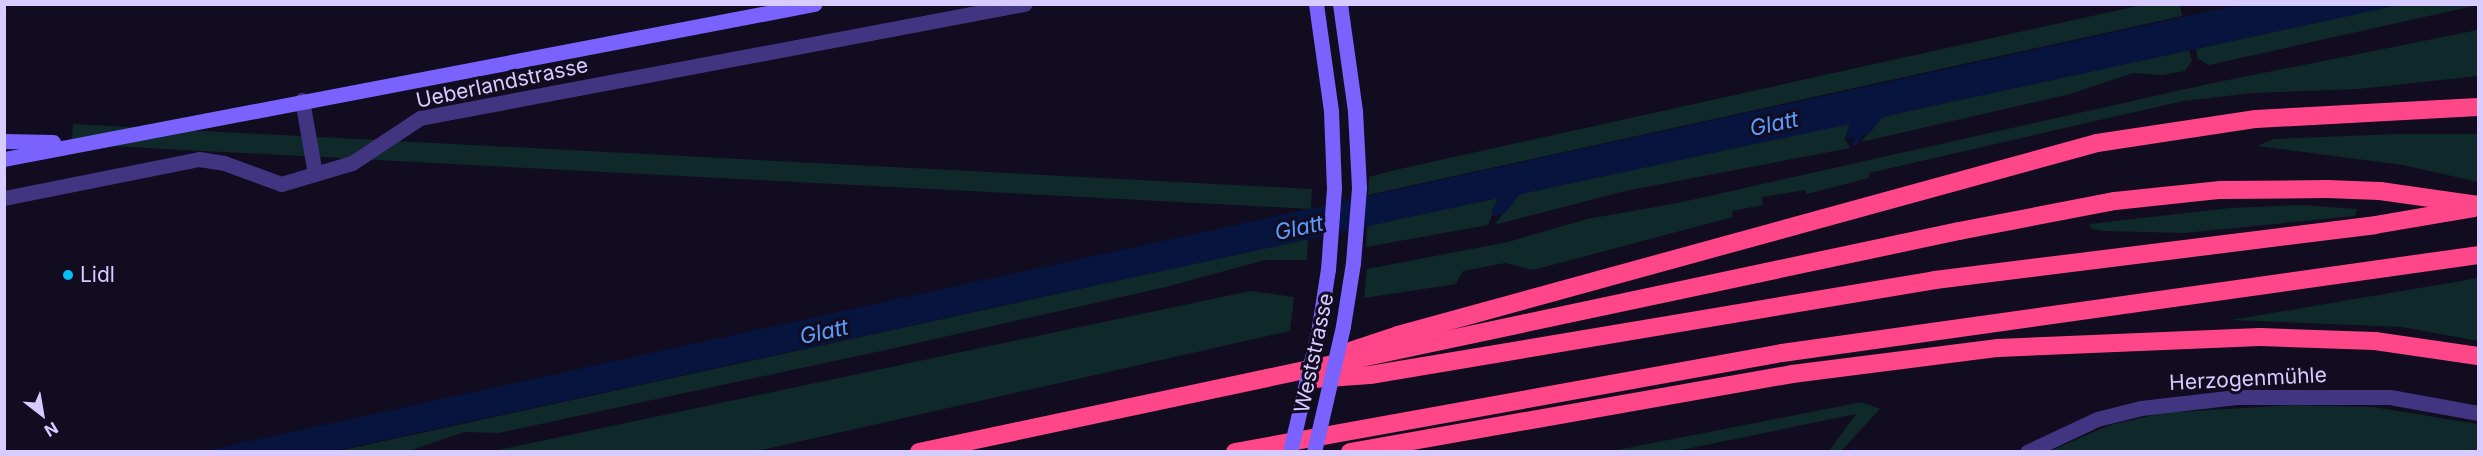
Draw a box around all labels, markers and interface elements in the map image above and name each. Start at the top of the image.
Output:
street label: Ueberlandstrasse [414,52,590,114]
water label: Glatt [1747,106,1801,142]
water label: Glatt [1272,210,1326,246]
place label: Lidl [80,262,115,288]
marker: Lidl [61,268,75,282]
street label: Weststrasse [1289,291,1339,415]
water label: Glatt [797,314,851,350]
street label: Herzogenmühle [2169,362,2327,396]
north arrow [12,384,72,444]
text: N [41,418,62,441]

